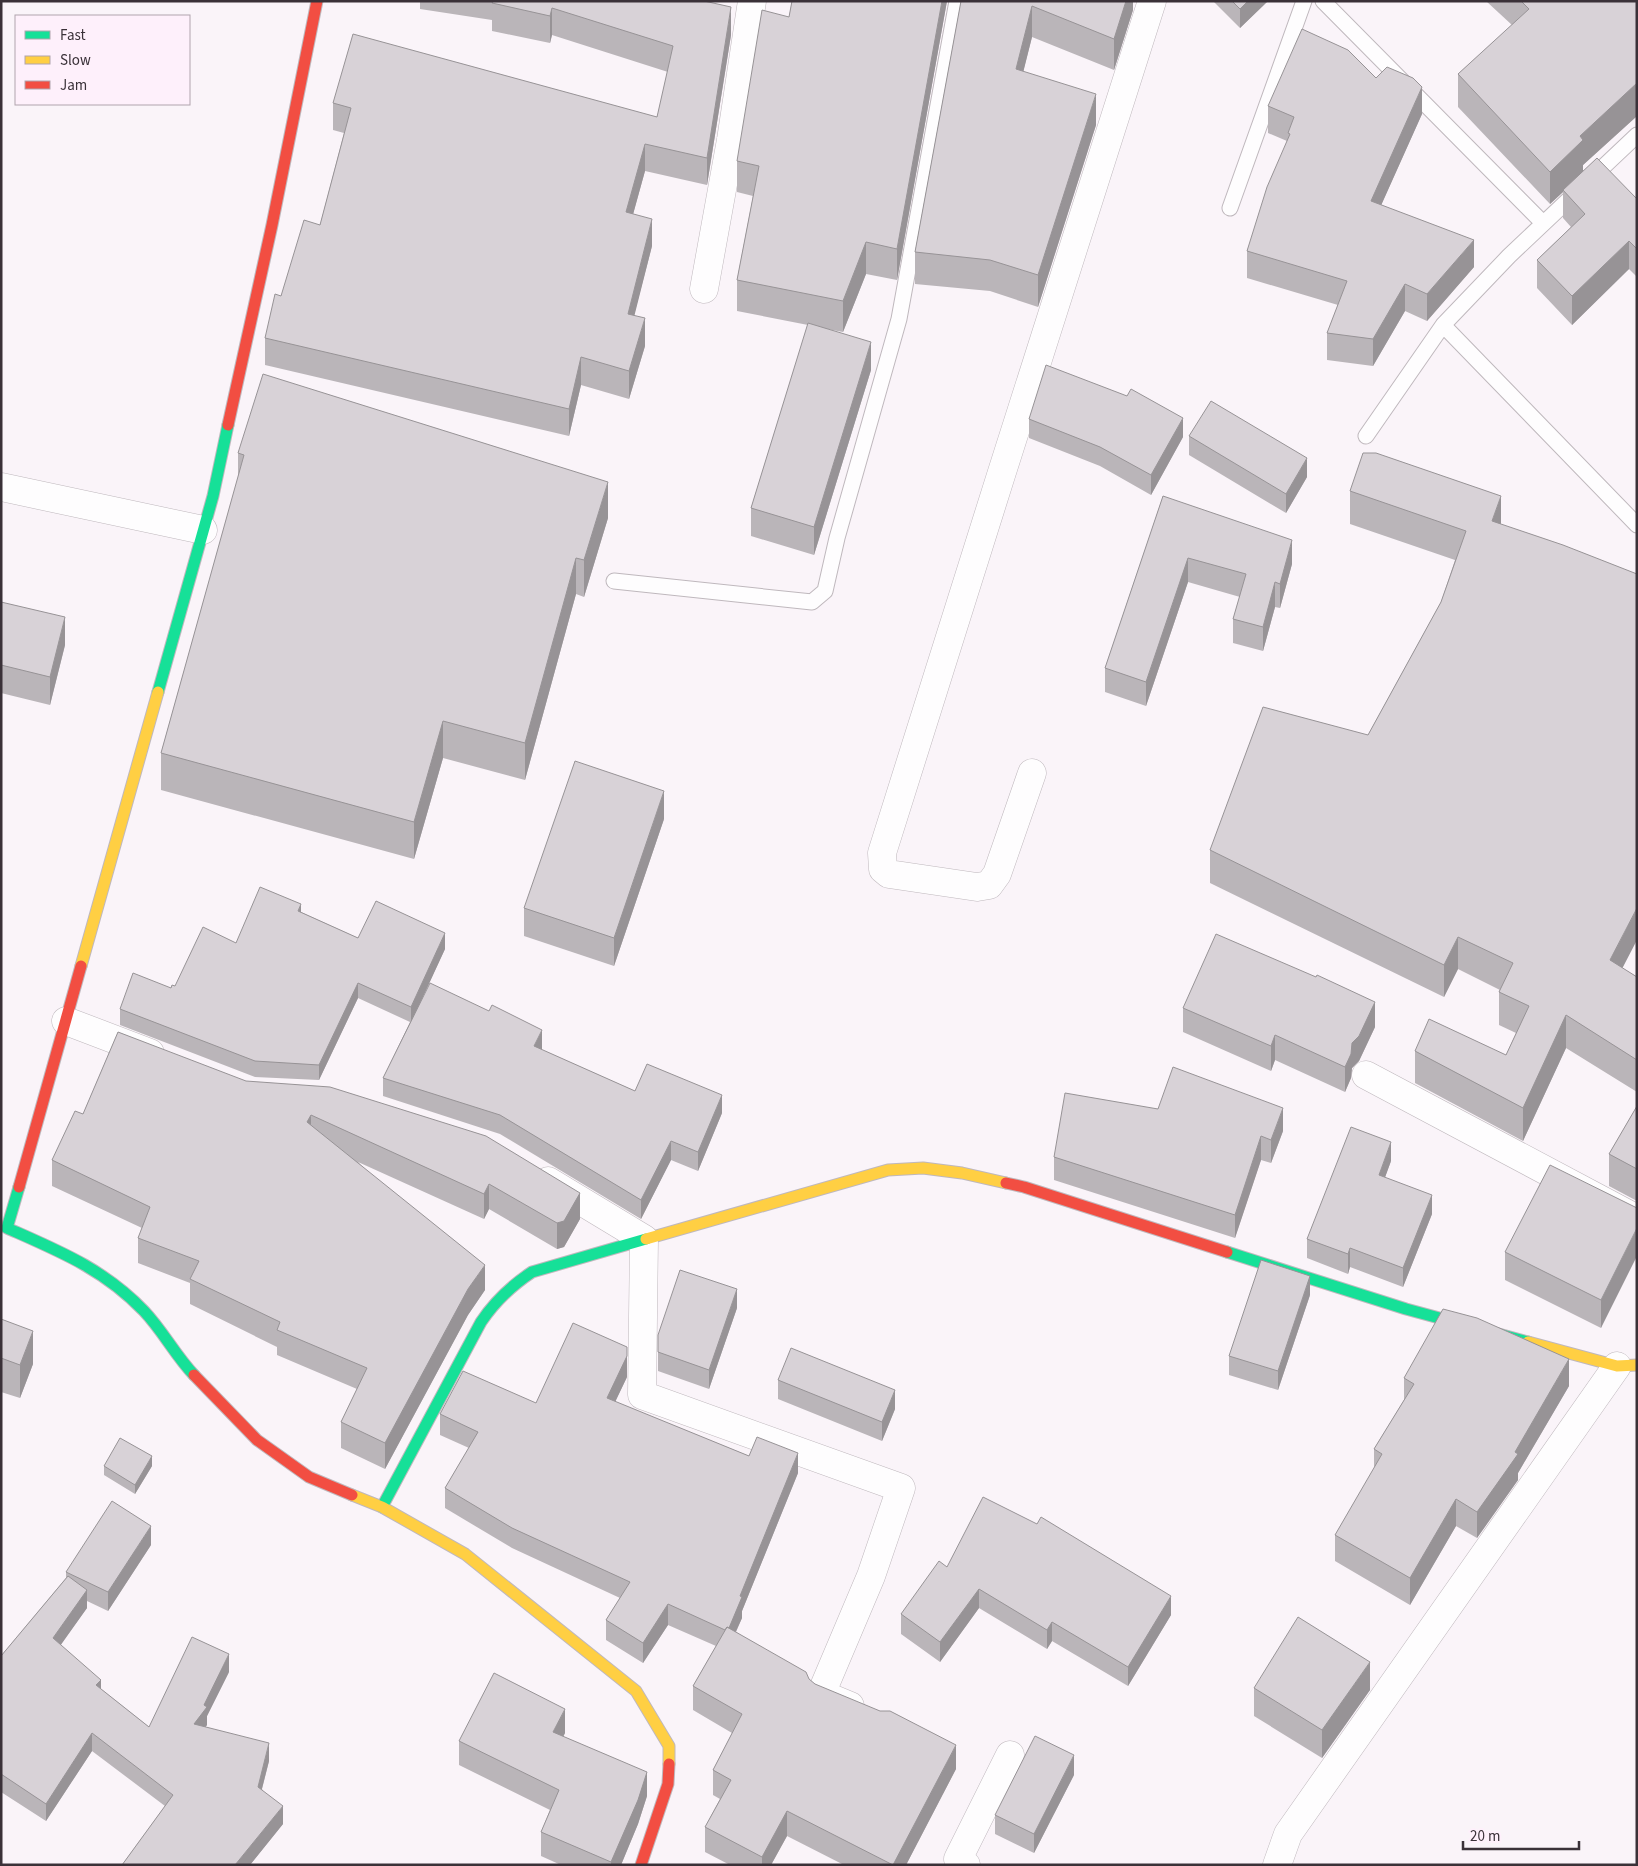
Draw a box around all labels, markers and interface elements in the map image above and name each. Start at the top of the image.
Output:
legend [15,15,190,105]
text: Fast [60,25,86,46]
text: Slow [60,50,91,71]
text: Jam [60,75,87,96]
scale bar [1463,1818,1579,1850]
text: 20 m [1470,1826,1500,1847]

